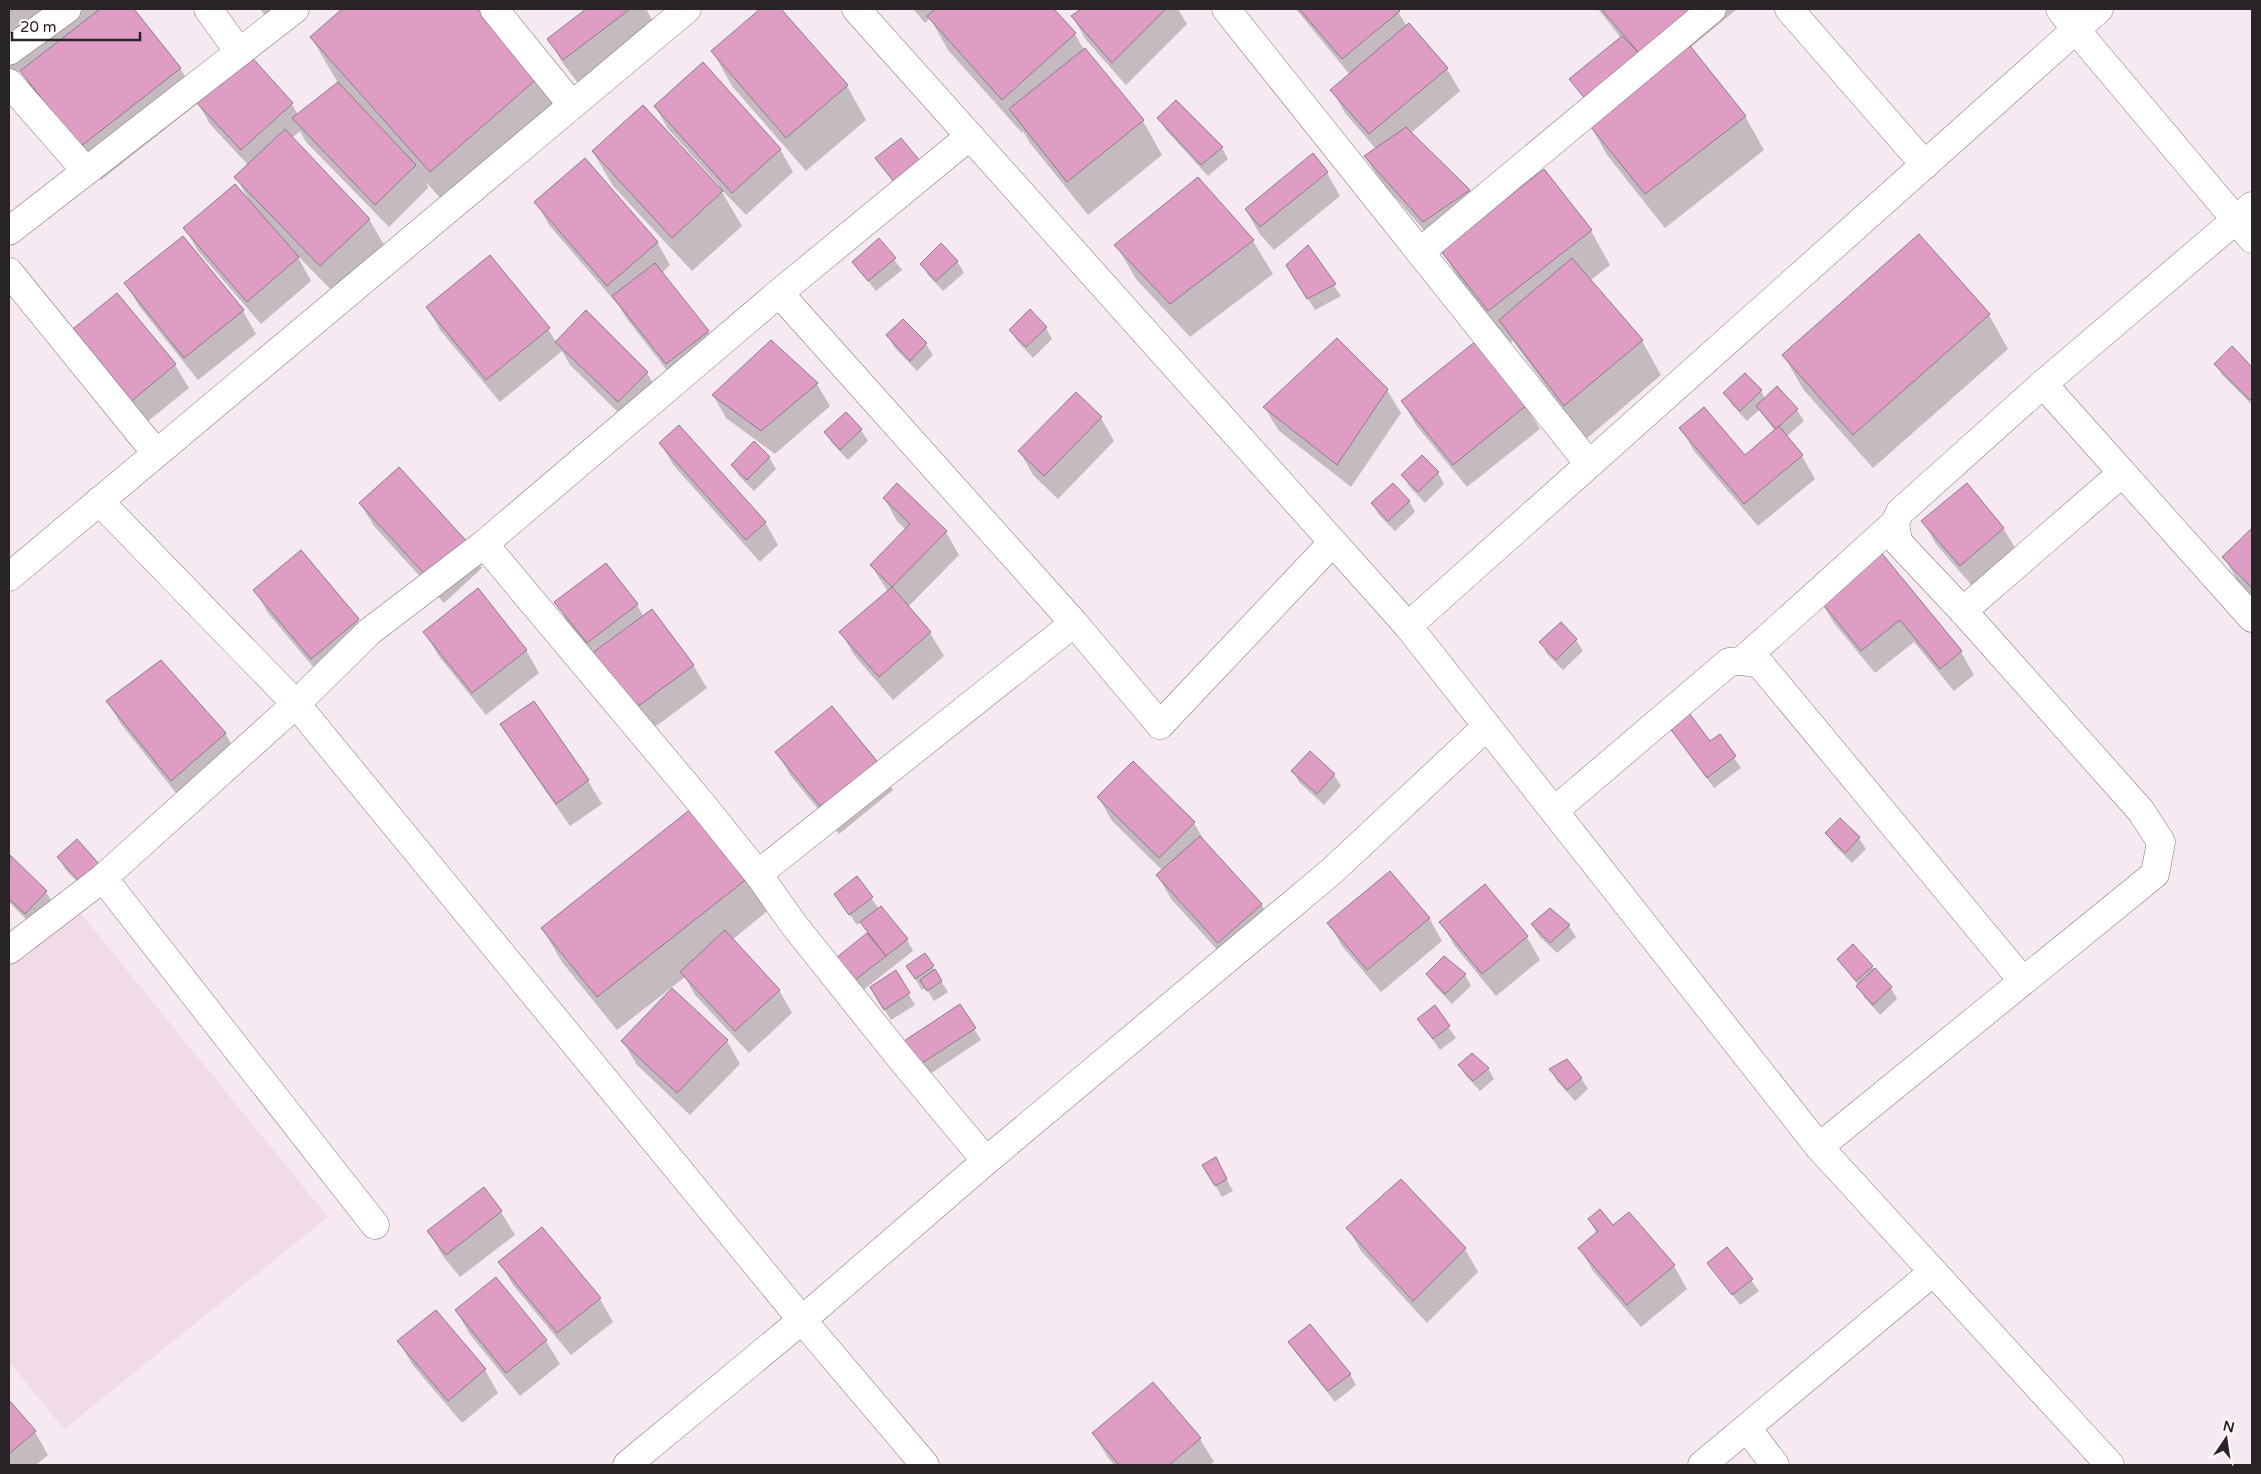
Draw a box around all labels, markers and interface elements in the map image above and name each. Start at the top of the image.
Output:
scale bar [12,10,140,42]
text: 20 m [20,18,57,36]
north arrow [2201,1414,2251,1464]
text: N [2221,1417,2236,1436]

